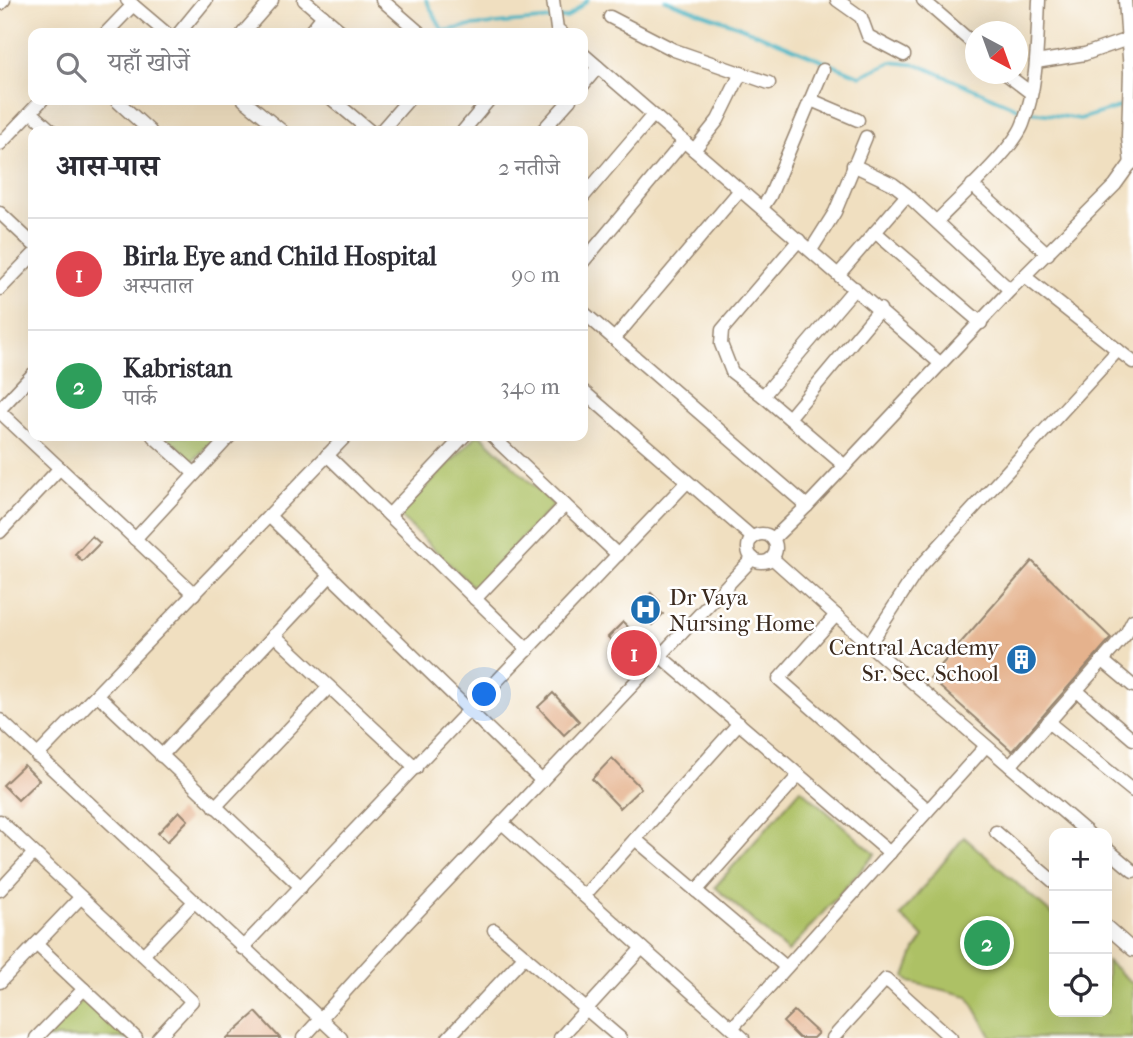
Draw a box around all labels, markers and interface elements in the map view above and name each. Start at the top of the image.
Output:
north arrow [965,21,1028,84]
search box [28,28,588,105]
text: यहाँ खोजें [108,47,190,78]
icon: search [52,48,90,86]
text: आस-पास [56,149,159,184]
text: 2 नतीजे [498,154,560,181]
text: Birla Eye and Child Hospital [123,241,437,272]
text: 1 [75,261,83,288]
text: 90 m [511,261,560,288]
text: अस्पताल [123,272,193,299]
text: Kabristan [123,353,232,384]
text: 2 [73,373,85,400]
text: 340 m [500,373,560,400]
text: पार्क [123,384,157,411]
place label: Dr Vaya Nursing Home [669,584,815,637]
hospital icon: Dr Vaya Nursing Home [629,593,663,627]
pin: 1 [611,627,657,679]
place label: Central Academy Sr. Sec. School [829,634,1000,687]
building icon: Central Academy Sr. Sec. School [1005,643,1039,677]
your location [467,677,501,711]
map controls [1049,828,1112,1017]
button: + [1049,828,1112,891]
button: − [1049,891,1112,954]
pin: 2 [964,917,1010,969]
button: locate [1049,954,1112,1017]

